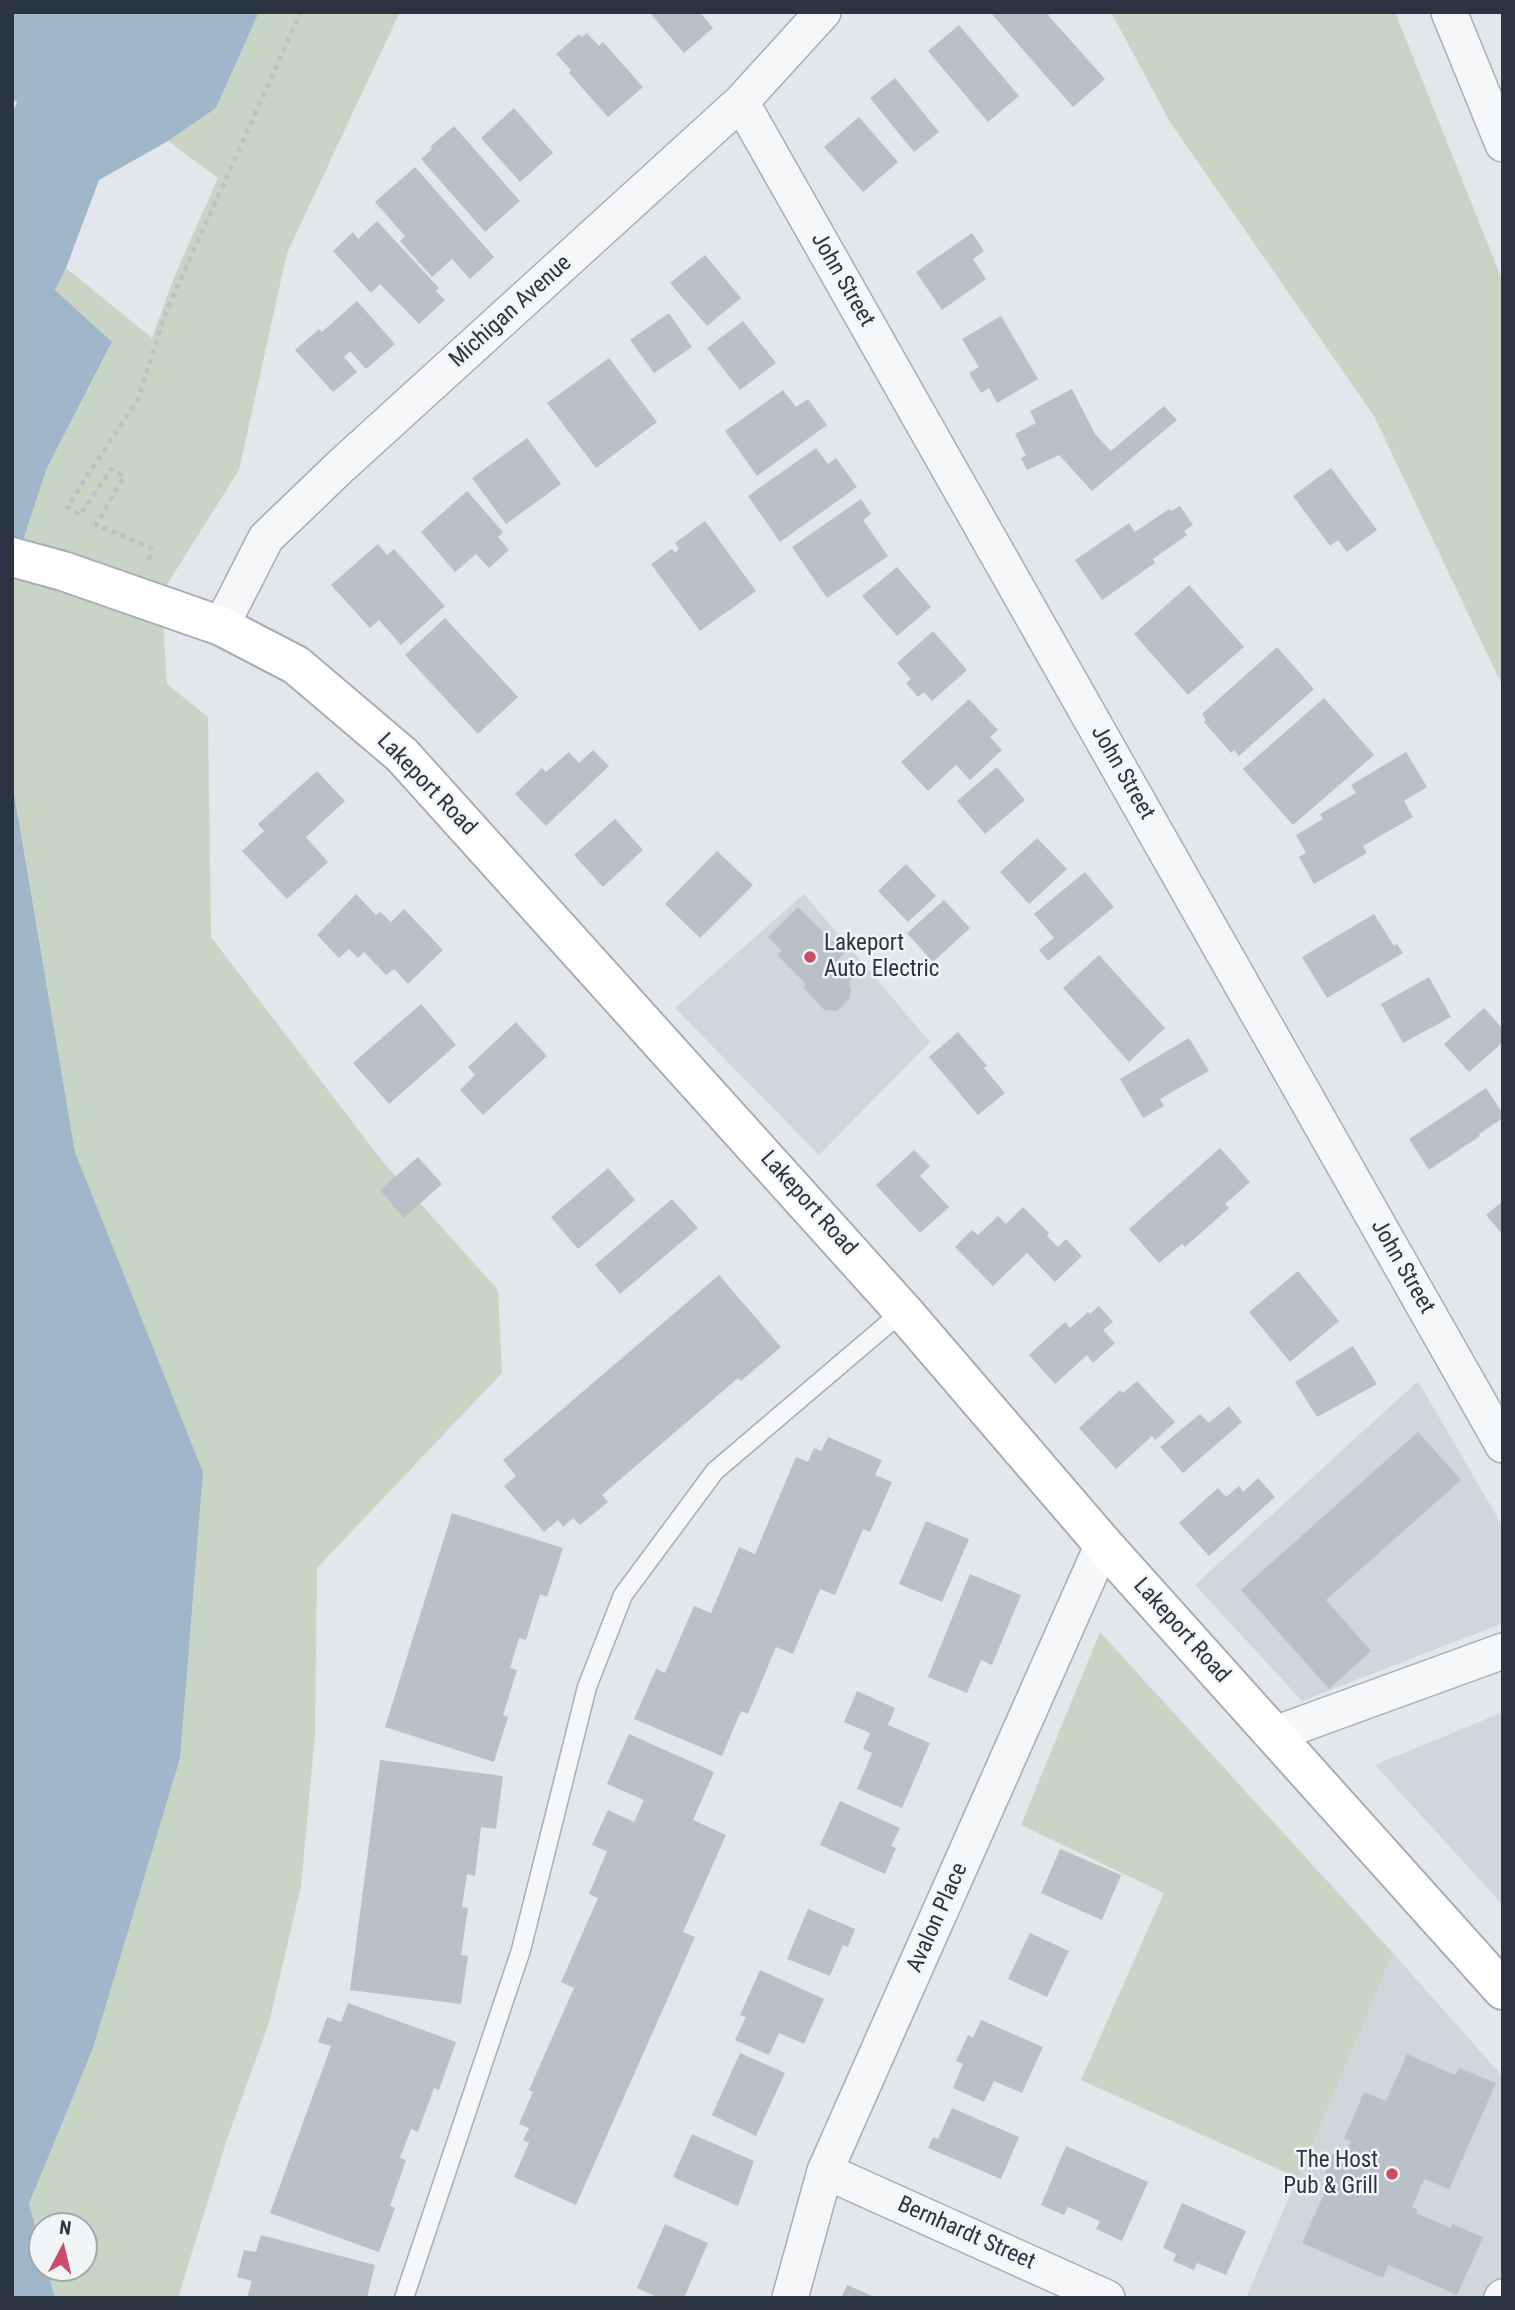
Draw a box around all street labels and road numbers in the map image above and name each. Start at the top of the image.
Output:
street label: John Street [804,228,880,332]
street label: Michigan Avenue [444,250,578,374]
street label: John Street [1084,721,1160,825]
street label: Lakeport Road [370,728,482,842]
street label: Lakeport Road [754,1146,862,1262]
street label: John Street [1364,1215,1440,1319]
street label: Lakeport Road [1127,1573,1235,1689]
street label: Avalon Place [902,1859,974,1977]
street label: Bernhardt Street [893,2191,1039,2277]

